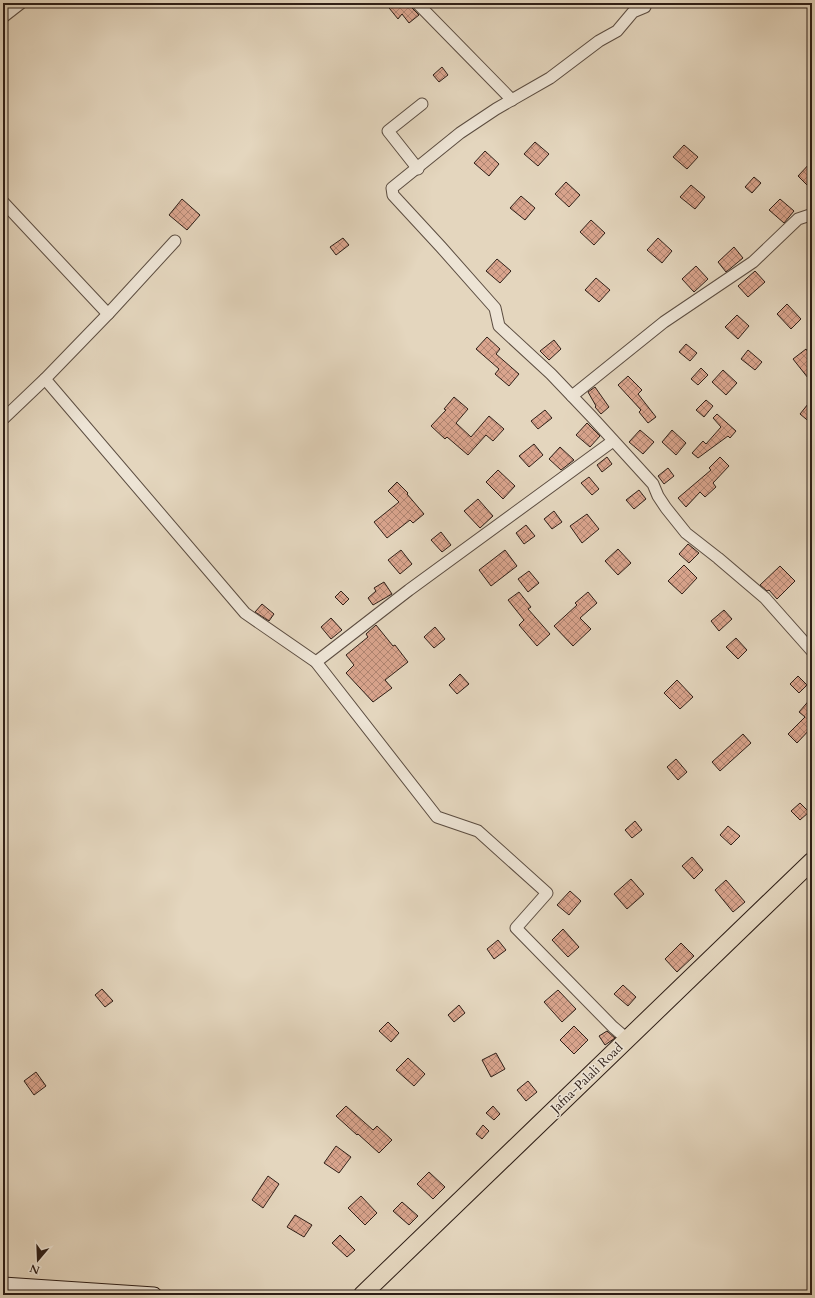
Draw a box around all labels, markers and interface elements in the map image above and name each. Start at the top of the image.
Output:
street label: Jafna-Palali Road [545,1039,627,1119]
north arrow [18,1240,58,1280]
text: N [28,1260,42,1278]

